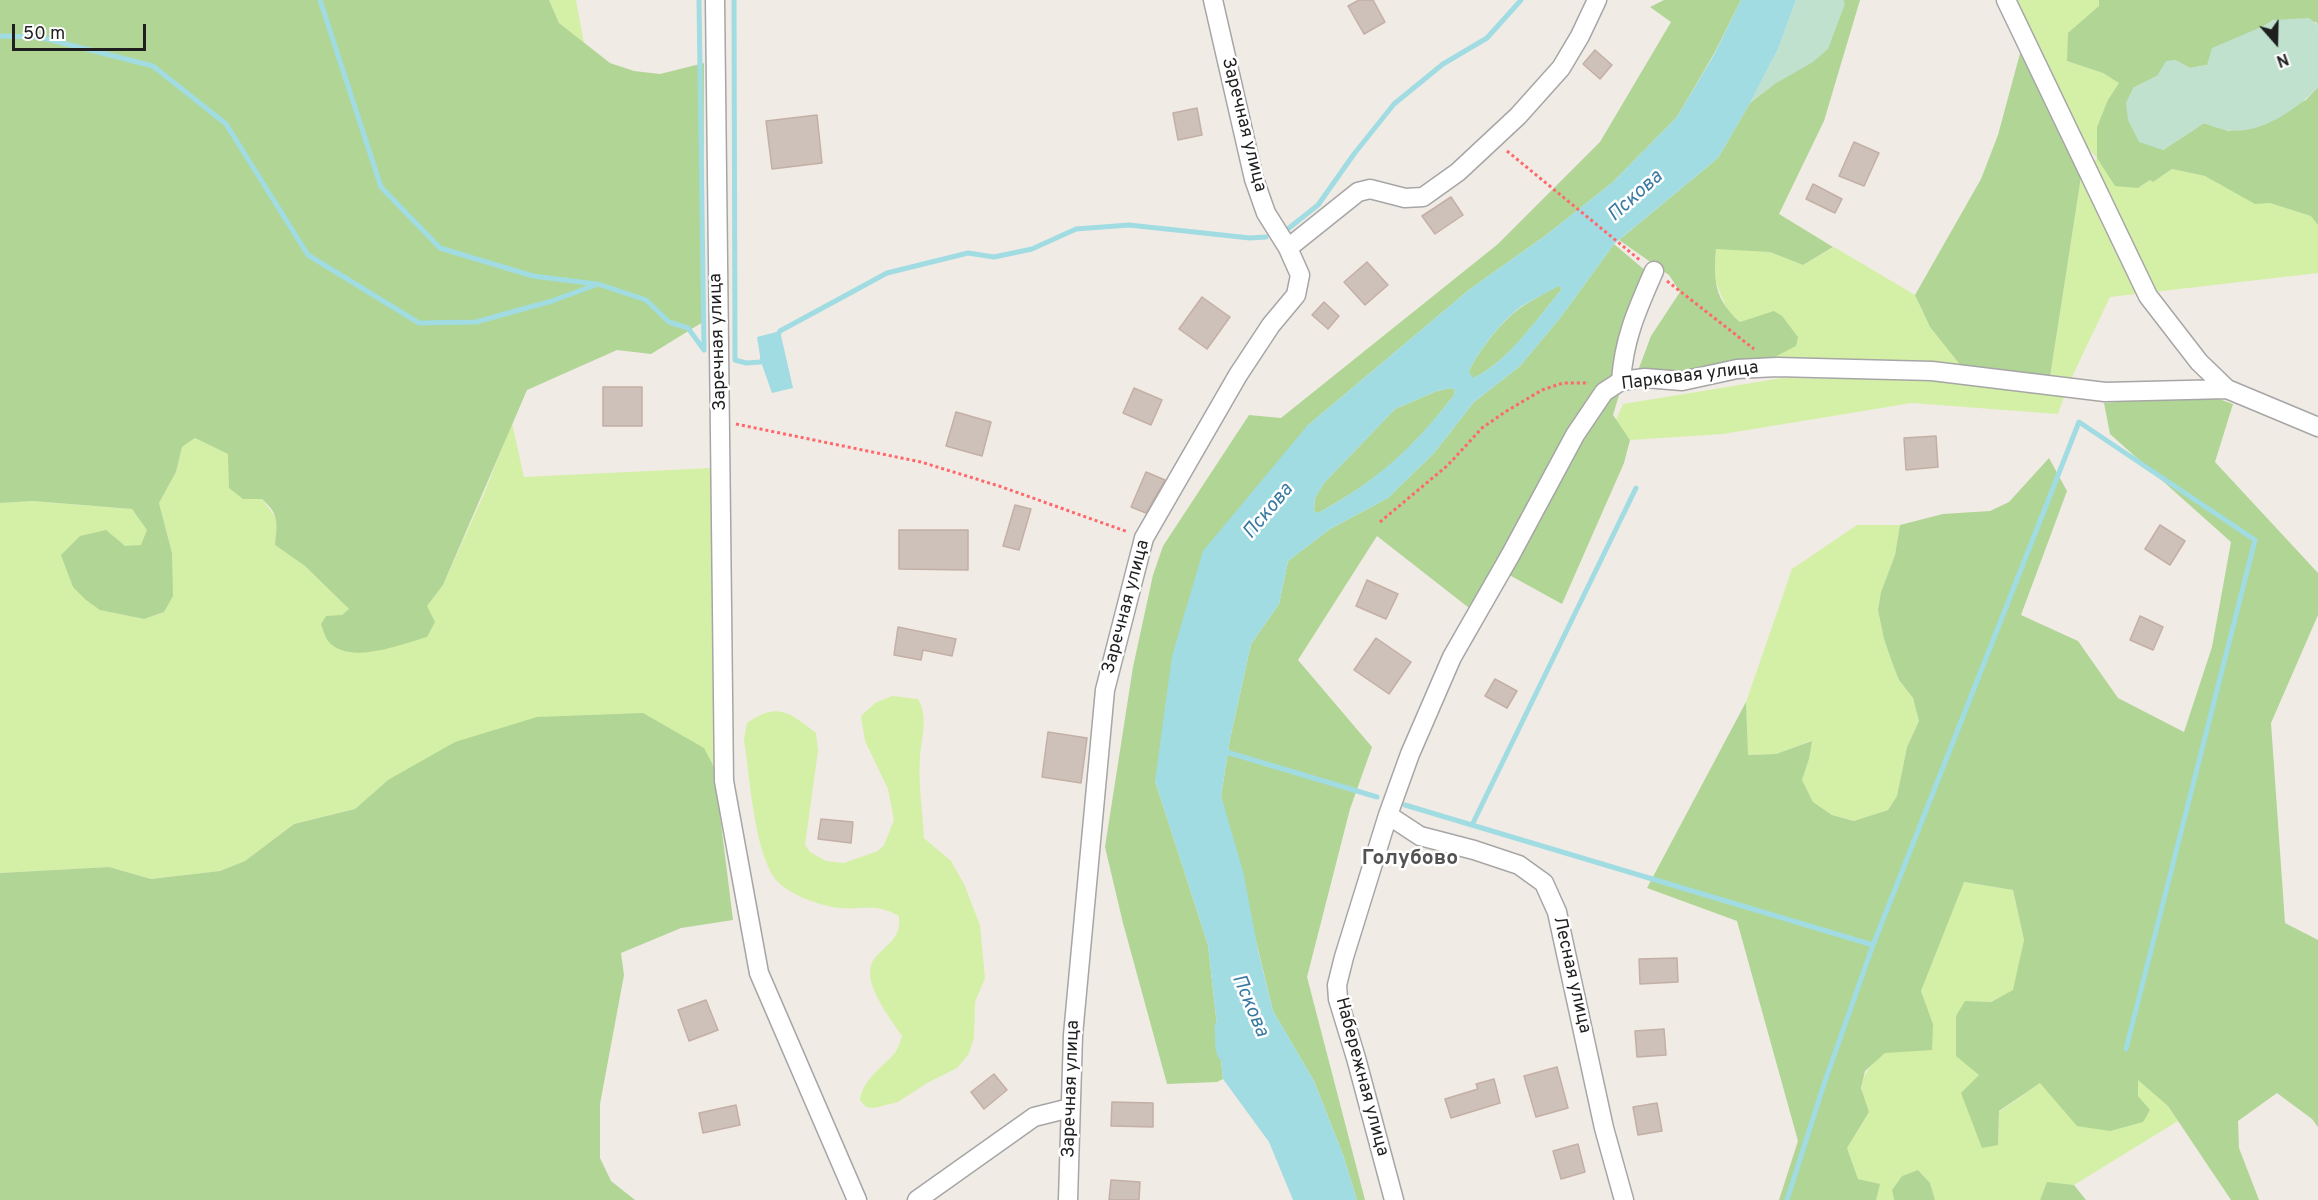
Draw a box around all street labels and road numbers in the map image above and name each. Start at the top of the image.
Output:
street label: Заречная улица [1216,55,1270,195]
street label: Заречная улица [706,273,732,411]
street label: Парковая улица [1620,358,1760,396]
street label: Заречная улица [1099,538,1155,676]
street label: Лесная улица [1547,914,1595,1036]
street label: Набережная улица [1329,995,1393,1159]
street label: Заречная улица [1059,1020,1085,1158]

